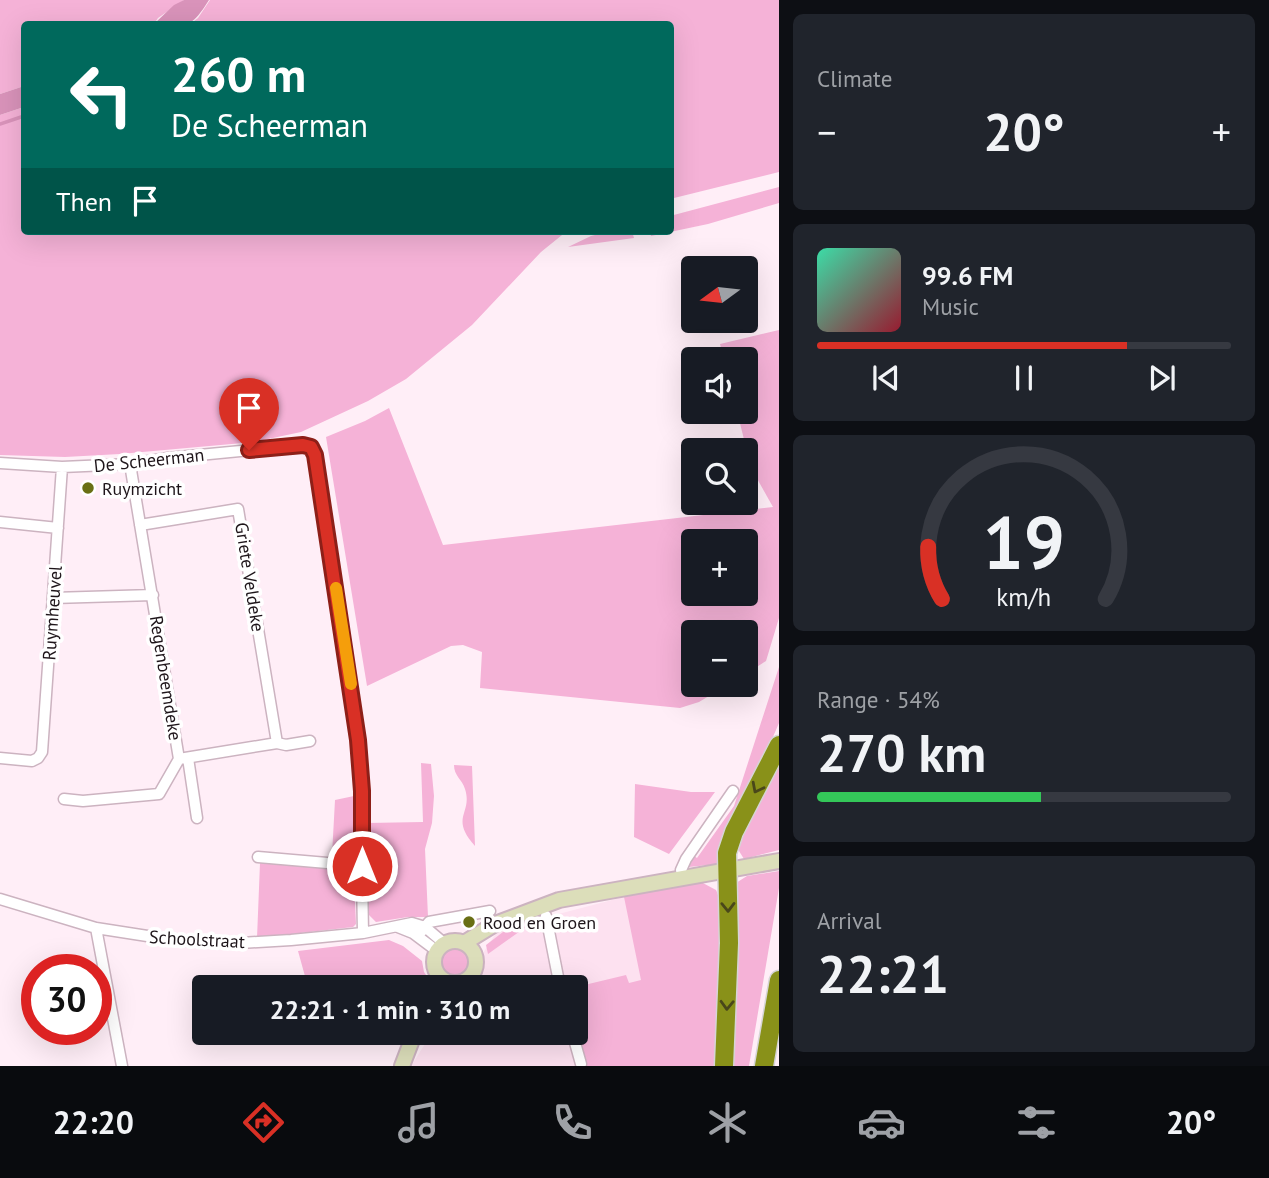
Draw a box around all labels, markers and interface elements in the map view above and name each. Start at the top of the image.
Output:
text: 260 m [171,42,306,106]
icon: left [56,49,147,140]
text: Climate [817,64,892,93]
text: 20° [983,98,1065,165]
text: De Scheerman [171,104,368,146]
text: − [817,107,836,156]
text: + [1212,107,1231,156]
icon: arrive [126,182,164,220]
text: Then [56,185,112,218]
north arrow [681,256,758,332]
map controls [681,256,758,697]
text: 99.6 FM [922,259,1013,292]
text: Music [922,292,979,321]
button: sound [681,347,758,424]
icon: previous [867,359,905,397]
icon: pause [1005,359,1043,397]
icon: next [1143,359,1181,397]
pin [219,378,279,450]
icon: arrive [230,389,268,427]
button: search [681,438,758,515]
street label: De Scheerman [93,443,205,477]
place label: Ruymzicht [102,477,182,500]
marker: Ruymzicht [80,480,96,496]
text: 19 [983,495,1065,589]
street label: Griete Veldeke [230,521,270,633]
button: + [681,529,758,606]
street label: Ruymheuvel [37,564,67,661]
text: km/h [997,581,1051,613]
street label: Regenbeemdeke [145,614,187,742]
button: − [681,620,758,697]
text: Range · 54% [817,685,940,714]
text: 270 km [817,719,986,786]
one-way arrow [751,781,765,794]
position arrow [325,829,399,903]
one-way arrow [720,902,736,913]
text: Arrival [817,906,881,935]
place label: Rood en Groen [483,911,596,934]
marker: Rood en Groen [461,914,477,930]
street label: Schoolstraat [149,925,245,953]
text: 22:21 [817,940,949,1007]
speed limit sign: 30 [21,954,112,1045]
text: 22:21 · 1 min · 310 m [270,993,510,1026]
one-way arrow [719,999,734,1010]
icon: directions [239,1098,288,1147]
icon: music [394,1098,443,1147]
icon: phone [548,1098,597,1147]
icon: climate [703,1098,752,1147]
icon: car [857,1098,906,1147]
icon: filters [1012,1098,1061,1147]
text: 22:20 [53,1101,134,1143]
text: 20° [1166,1101,1216,1143]

